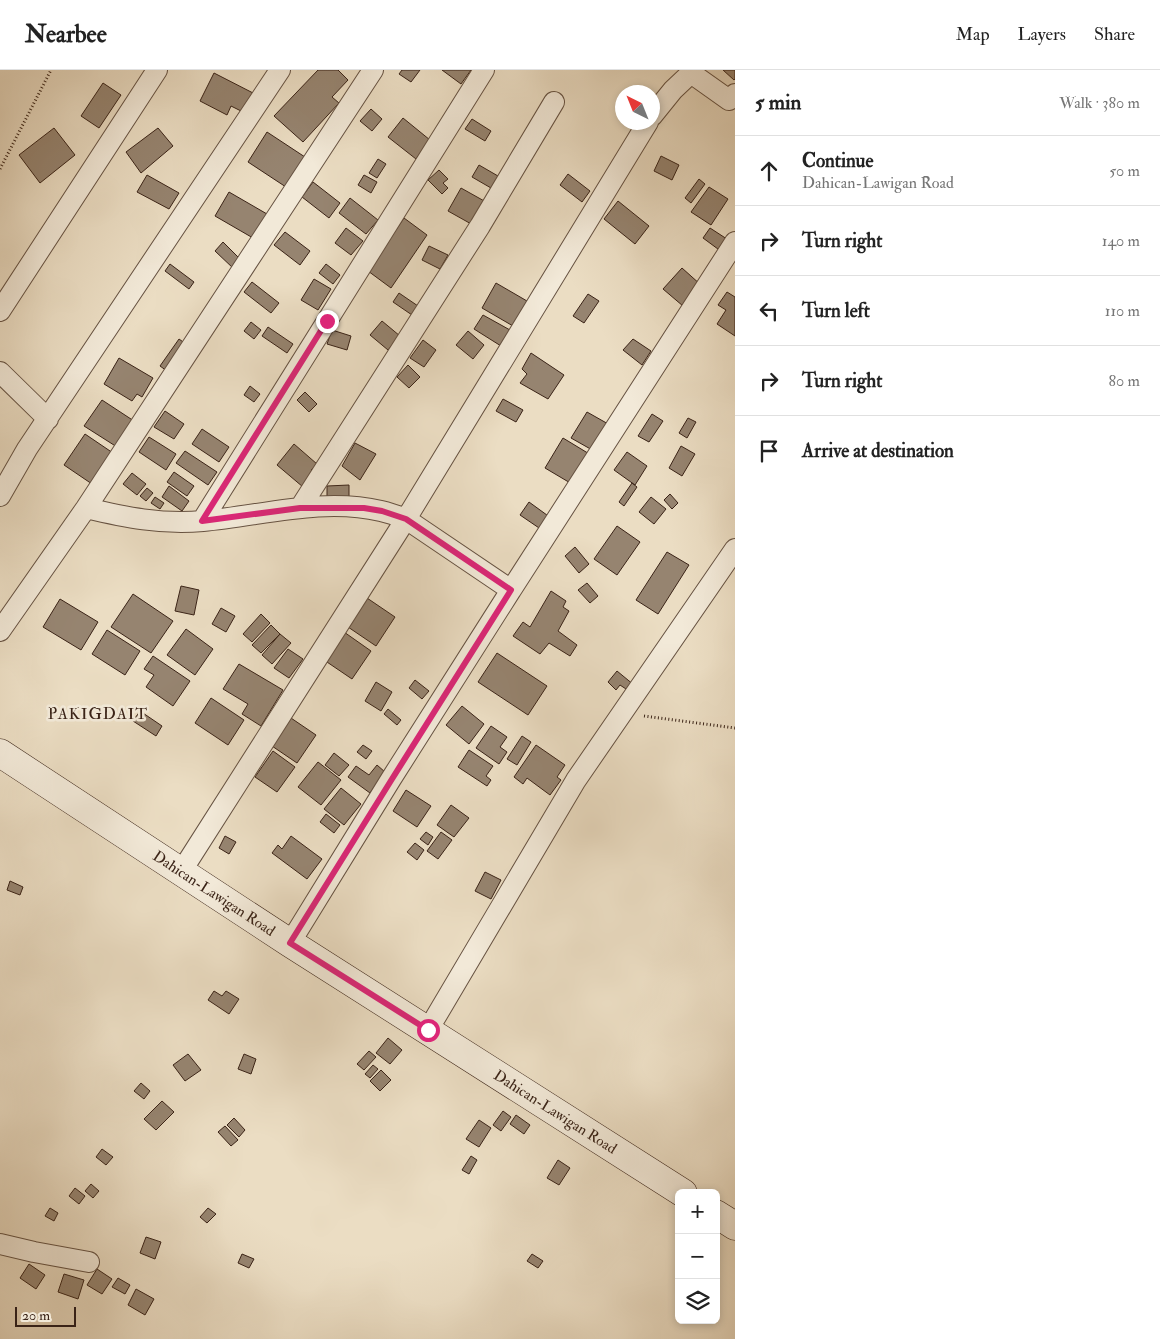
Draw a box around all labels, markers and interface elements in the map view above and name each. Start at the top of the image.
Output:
text: Nearbee [25,19,107,50]
text: Map [956,23,990,46]
text: Layers [1018,23,1066,46]
text: Share [1094,23,1135,46]
north arrow [615,85,660,130]
text: 5 min [755,89,801,116]
text: Walk · 380 m [1059,93,1140,113]
text: Continue [802,149,873,173]
icon: ahead [755,157,783,185]
text: 50 m [1109,161,1140,181]
text: Dahican-Lawigan Road [802,173,954,193]
icon: right [755,227,783,255]
text: Turn right [802,229,882,253]
text: 140 m [1102,231,1140,251]
icon: left [755,297,783,325]
text: Turn left [802,299,870,323]
text: 110 m [1105,301,1140,321]
route end [316,310,339,333]
icon: right [755,367,783,395]
text: Turn right [802,369,882,393]
text: 80 m [1109,371,1140,391]
icon: arrive [755,437,783,465]
text: Arrive at destination [802,439,954,463]
district label: PAKIGDAIT [48,704,148,724]
street label: Dahican-Lawigan Road [149,846,279,941]
route start [417,1019,440,1042]
street label: Dahican-Lawigan Road [490,1065,621,1158]
map controls [675,1189,720,1324]
button: + [675,1189,720,1234]
button: − [675,1234,720,1279]
button: layers [675,1279,720,1324]
scale bar [15,1304,76,1327]
text: 20 m [22,1307,50,1324]

